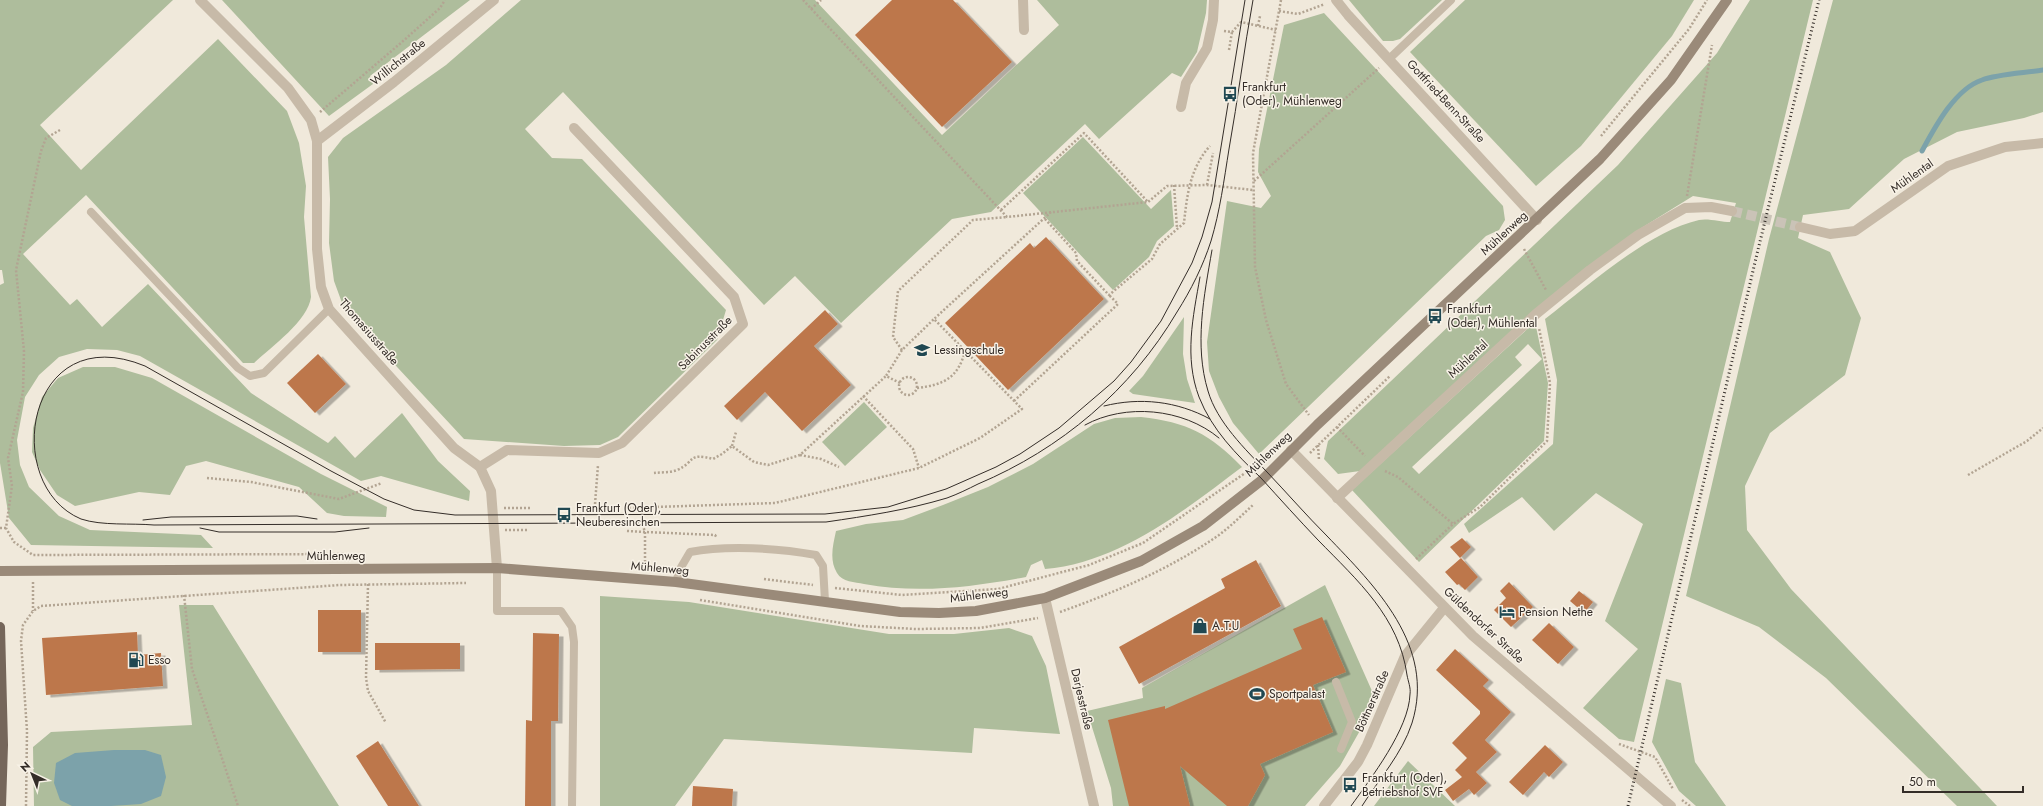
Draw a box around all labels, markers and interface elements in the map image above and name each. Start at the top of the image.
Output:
street label: Willichstraße [367,34,429,90]
street label: Gottfried-Benn-Straße [1403,55,1489,147]
place label: Frankfurt (Oder), Mühlenweg [1242,78,1342,110]
bus stop icon: Frankfurt (Oder), Mühlenweg [1221,85,1239,103]
street label: Mühlental [1887,155,1937,197]
street label: Mühlenweg [1476,206,1532,260]
street label: Thomasiusstraße [335,295,403,369]
place label: Frankfurt (Oder), Mühlental [1447,300,1537,332]
bus stop icon: Frankfurt (Oder), Mühlental [1426,307,1444,325]
street label: Sabinusstraße [674,312,736,374]
street label: Mühlental [1444,336,1492,382]
school or university icon: Lessingschule [913,341,931,359]
place label: Lessingschule [934,341,1004,359]
street label: Mühlenweg [1241,427,1295,481]
place label: Frankfurt (Oder), Neuberesinchen [576,499,661,531]
bus stop icon: Frankfurt (Oder), Neuberesinchen [555,506,573,524]
street label: Mühlenweg [307,547,365,565]
street label: Mühlenweg [630,556,690,580]
street label: Mühlenweg [949,583,1009,607]
street label: Güldendorfer Straße [1440,583,1528,667]
hotel icon: Pension Nethe [1498,603,1516,621]
place label: Pension Nethe [1519,603,1593,621]
shop icon: A.T.U [1191,617,1209,635]
place label: A.T.U [1212,617,1239,635]
fuel station icon: Esso [127,651,145,669]
place label: Esso [148,651,171,669]
street label: Darjesstraße [1066,666,1098,732]
street label: Böttnerstraße [1350,667,1394,735]
sports icon: Sportpalast [1248,685,1266,703]
place label: Sportpalast [1269,685,1325,703]
north arrow [12,754,52,794]
text: N [17,758,34,776]
scale bar [1903,768,2023,794]
place label: Frankfurt (Oder), Betriebshof SVF [1362,769,1447,801]
text: 50 m [1909,773,1936,791]
bus stop icon: Frankfurt (Oder), Betriebshof SVF [1341,776,1359,794]

